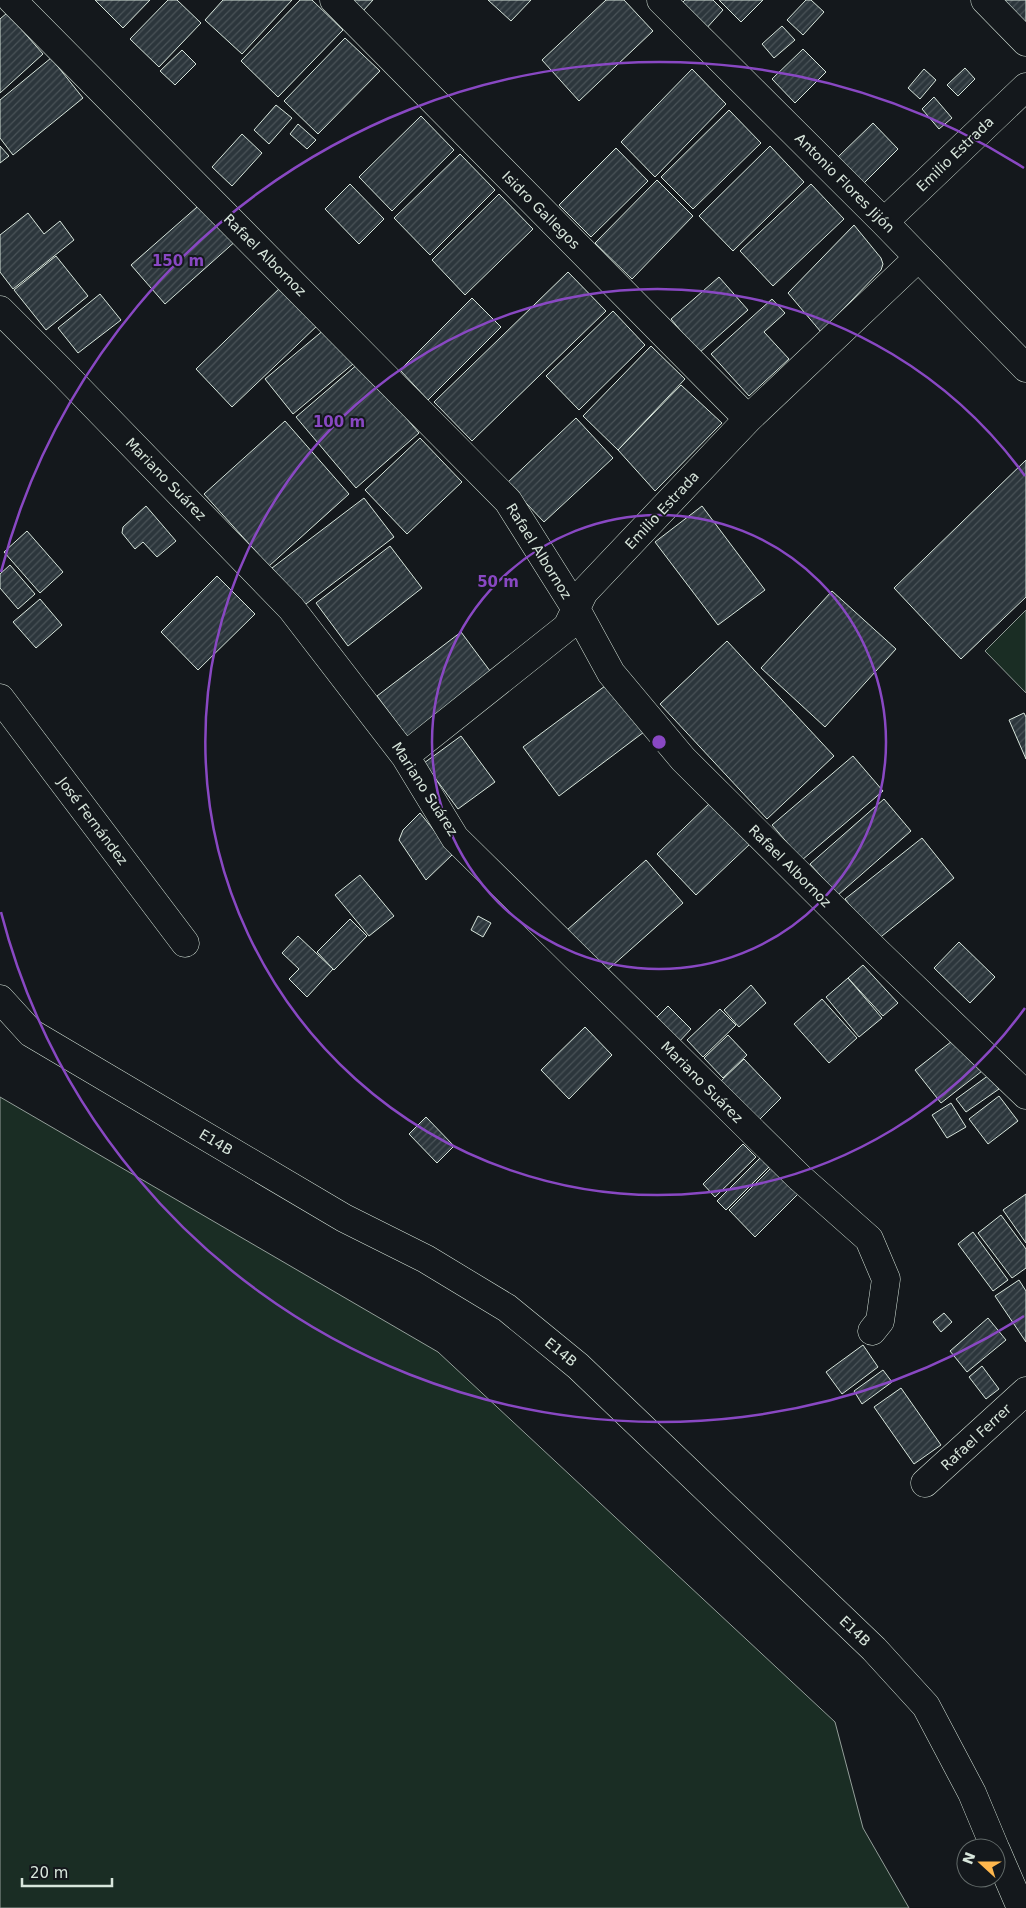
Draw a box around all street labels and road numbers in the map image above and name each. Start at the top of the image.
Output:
street label: Emilio Estrada [913,113,997,195]
street label: Antonio Flores Jijón [792,130,898,236]
street label: Isidro Gallegos [499,168,583,252]
street label: Rafael Albornoz [221,211,309,299]
street label: Mariano Suárez [123,434,209,524]
street label: Emilio Estrada [622,468,702,552]
street label: Rafael Albornoz [503,500,575,602]
street label: Mariano Suárez [389,739,461,839]
street label: José Fernández [54,773,131,868]
street label: Rafael Albornoz [746,822,834,910]
street label: Mariano Suárez [658,1038,746,1126]
street label: E14B [196,1126,236,1158]
street label: E14B [542,1334,580,1370]
street label: Rafael Ferrer [938,1400,1014,1473]
street label: E14B [836,1613,874,1649]

